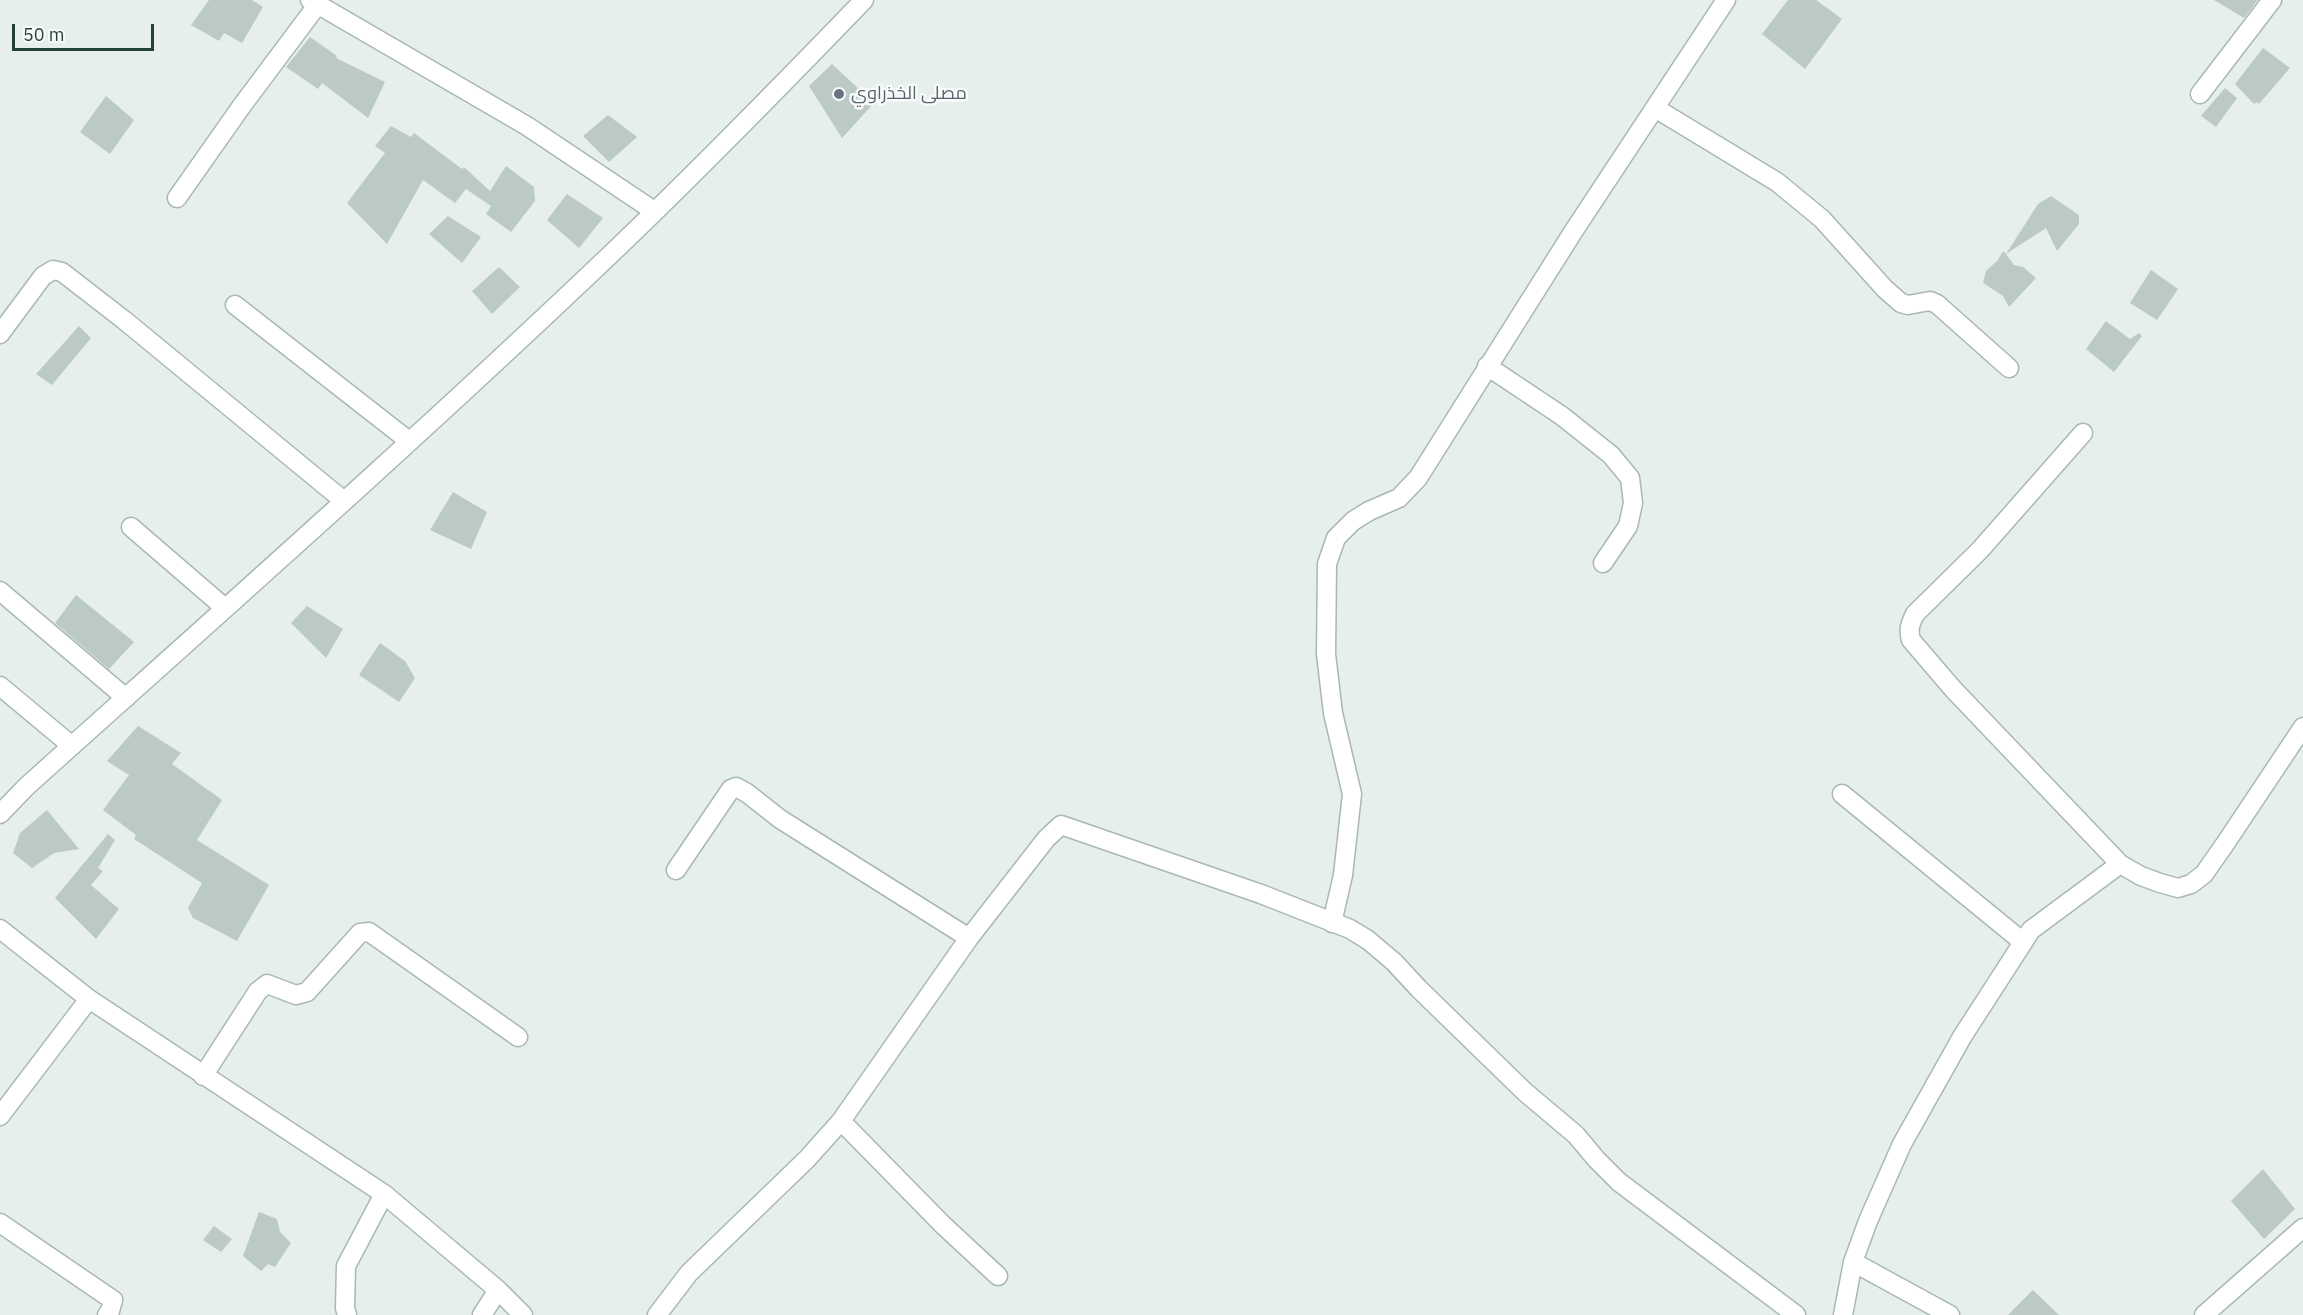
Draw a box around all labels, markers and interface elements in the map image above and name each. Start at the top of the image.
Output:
scale bar [15,12,158,50]
text: 50 m [23,23,65,46]
place label: مصلى الخذراوي [851,83,967,105]
marker: مصلى الخذراوي [832,87,846,101]

